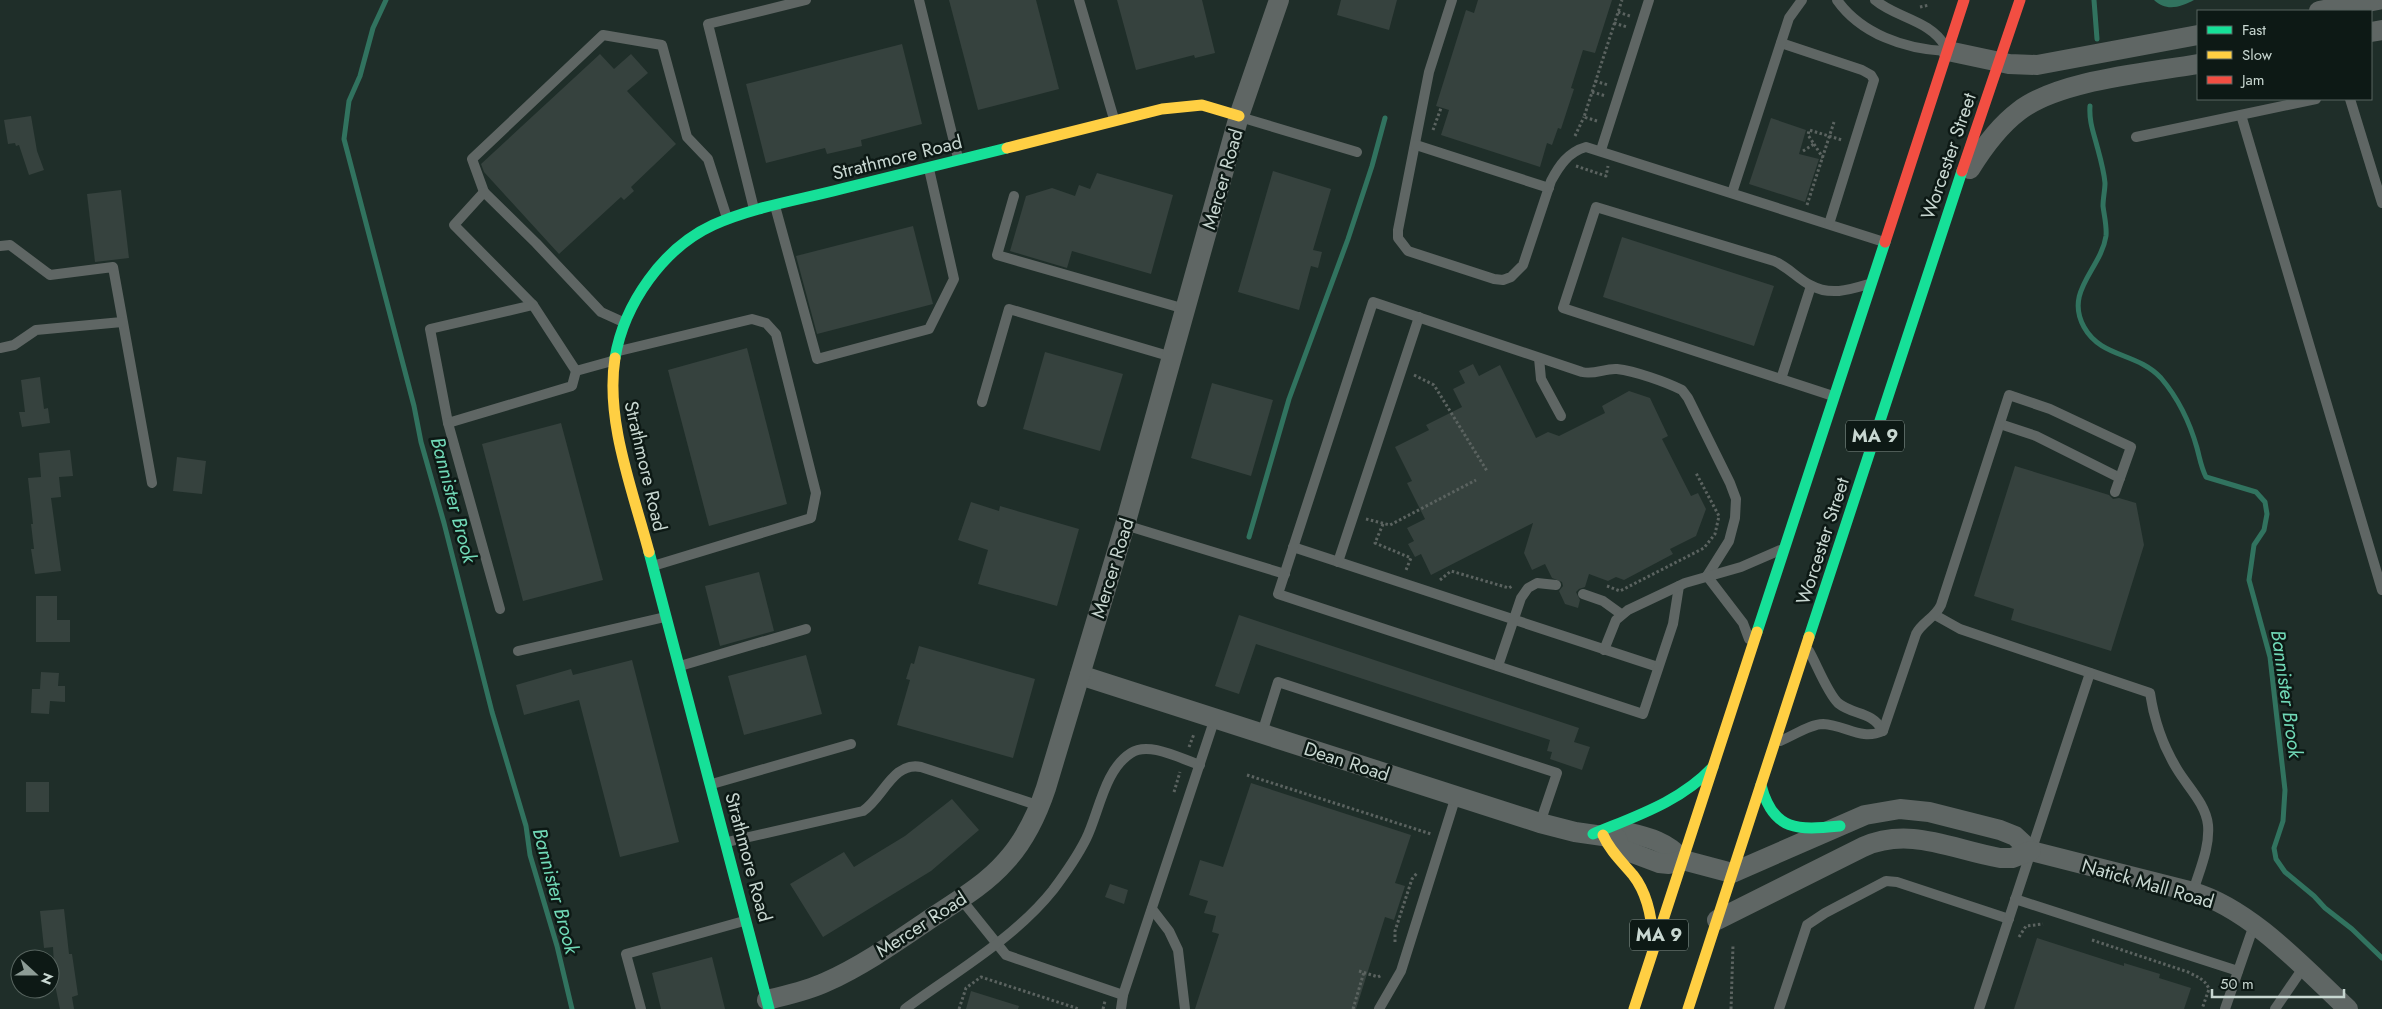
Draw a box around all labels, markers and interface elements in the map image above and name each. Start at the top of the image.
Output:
legend [2197,10,2372,100]
text: Fast [2242,19,2266,41]
text: Slow [2242,44,2273,66]
text: Jam [2240,69,2265,91]
street label: Worcester Street [1914,89,1983,223]
street label: Mercer Road [1195,126,1250,233]
street label: Strathmore Road [829,128,965,187]
street label: Strathmore Road [617,398,674,534]
road number: MA 9 [1846,421,1904,452]
water label: Bannister Brook [423,434,485,568]
street label: Worcester Street [1789,474,1856,608]
street label: Mercer Road [1084,515,1141,622]
water label: Bannister Brook [2263,628,2310,762]
street label: Dean Road [1301,735,1393,788]
street label: Strathmore Road [718,789,779,925]
water label: Bannister Brook [525,825,587,959]
street label: Natick Mall Road [2079,852,2217,915]
street label: Mercer Road [871,885,972,964]
road number: MA 9 [1630,920,1688,950]
north arrow [10,949,60,999]
scale bar [2212,966,2344,998]
text: N [36,970,58,987]
text: 50 m [2220,973,2254,995]

